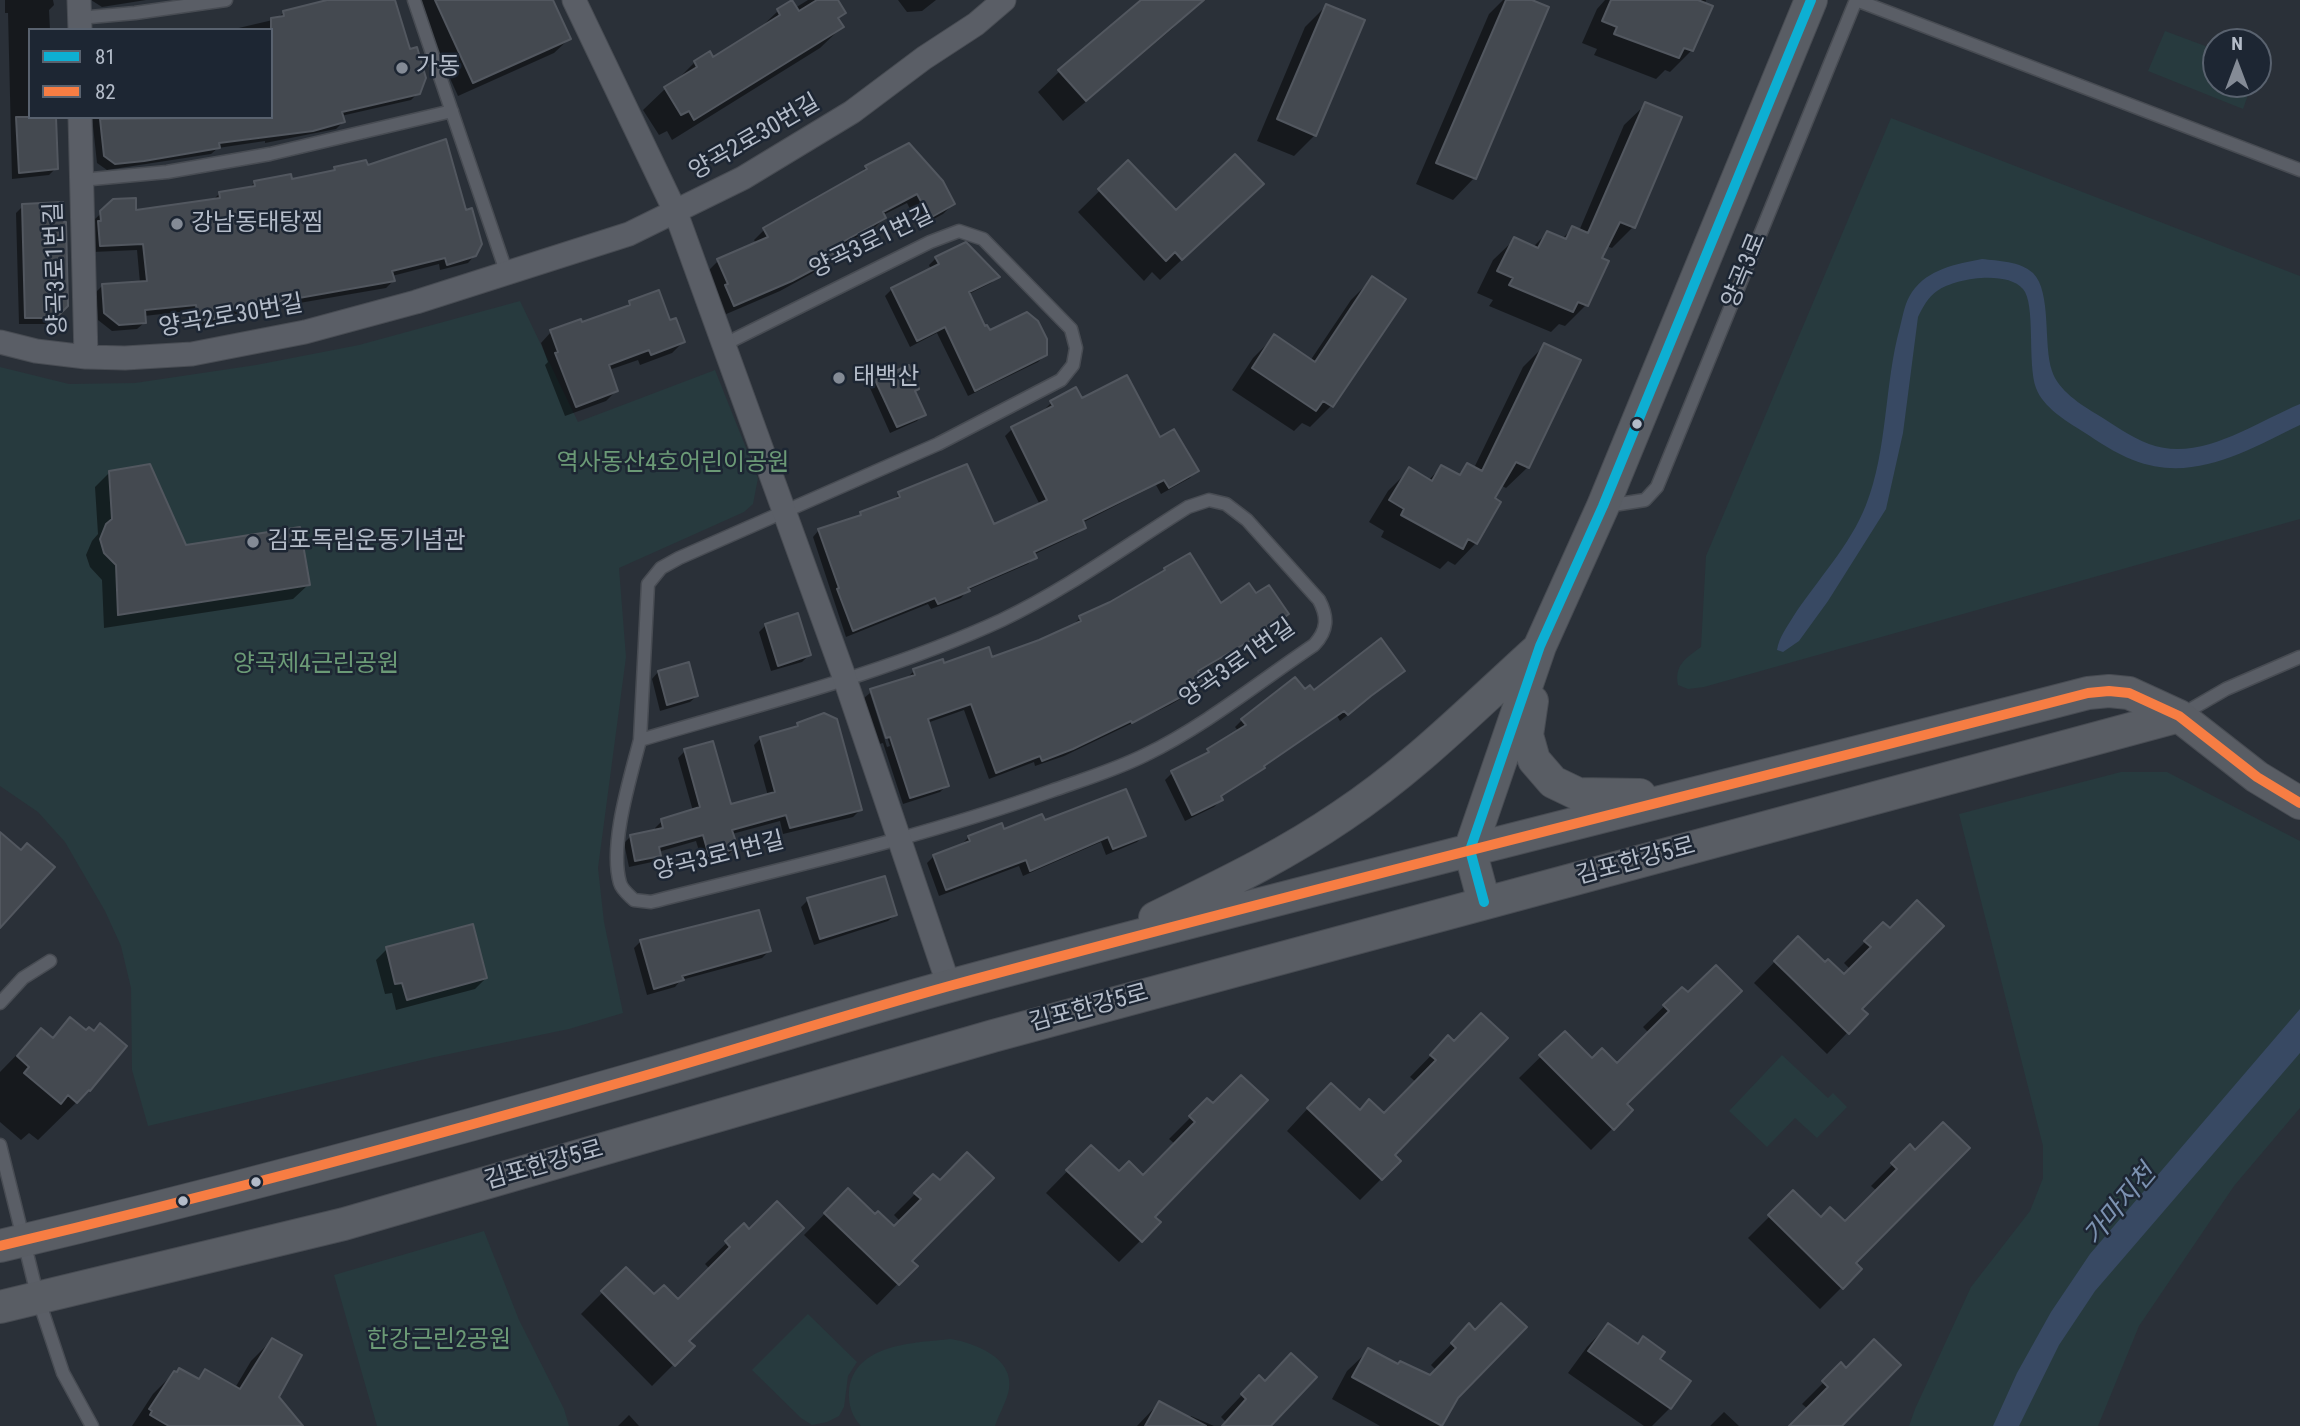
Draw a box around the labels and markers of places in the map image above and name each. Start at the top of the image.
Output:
place label: 가동 [416,54,460,82]
marker: 가동 [394,60,410,76]
place label: 강남동태탕찜 [191,210,323,238]
marker: 강남동태탕찜 [169,216,185,232]
place label: 태백산 [853,364,919,392]
marker: 태백산 [831,370,847,386]
unlabelled marker [1630,417,1644,431]
place label: 김포독립운동기념관 [267,528,466,556]
marker: 김포독립운동기념관 [245,534,261,550]
unlabelled marker [249,1175,263,1189]
unlabelled marker [176,1194,190,1208]

